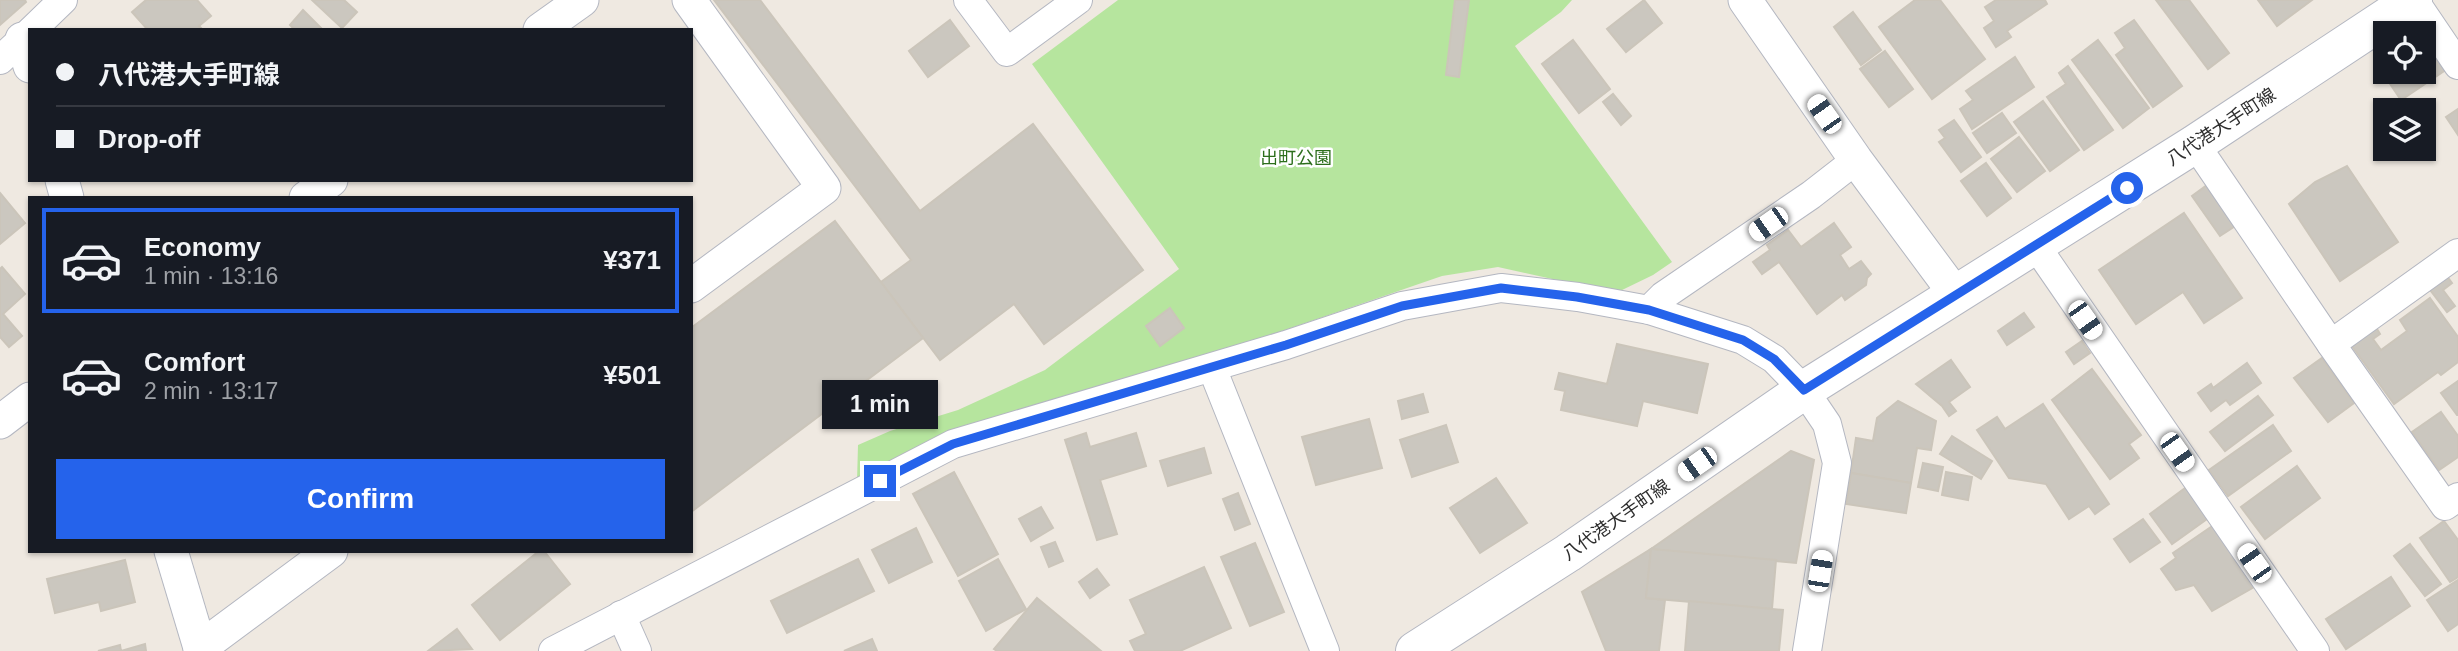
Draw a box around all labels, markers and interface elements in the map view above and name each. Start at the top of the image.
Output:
map controls [2373,21,2436,161]
button: locate [2373,21,2436,84]
text: 八代港大手町線 [98,60,280,90]
street label: 八代港大手町線 [2163,84,2279,170]
car [1804,91,1845,137]
button: layers [2373,98,2436,161]
text: Drop-off [98,124,201,154]
park label: 出町公園 [1260,148,1332,168]
route start [2111,172,2143,204]
car [1745,203,1792,245]
icon: car [60,229,123,292]
text: Economy [144,232,261,262]
text: ¥371 [603,245,661,275]
text: 1 min · 13:16 [144,263,278,289]
car [2065,297,2106,343]
icon: car [60,344,123,407]
text: Comfort [144,347,245,377]
text: ¥501 [603,360,661,390]
text: 2 min · 13:17 [144,378,278,404]
callout: 1 min [822,379,938,428]
text: 1 min [850,391,910,417]
car [2157,429,2198,475]
car [1674,443,1721,485]
button: Confirm [56,459,665,539]
route end [864,465,896,497]
street label: 八代港大手町線 [1559,476,1673,564]
car [2234,540,2275,586]
car [1807,549,1834,593]

